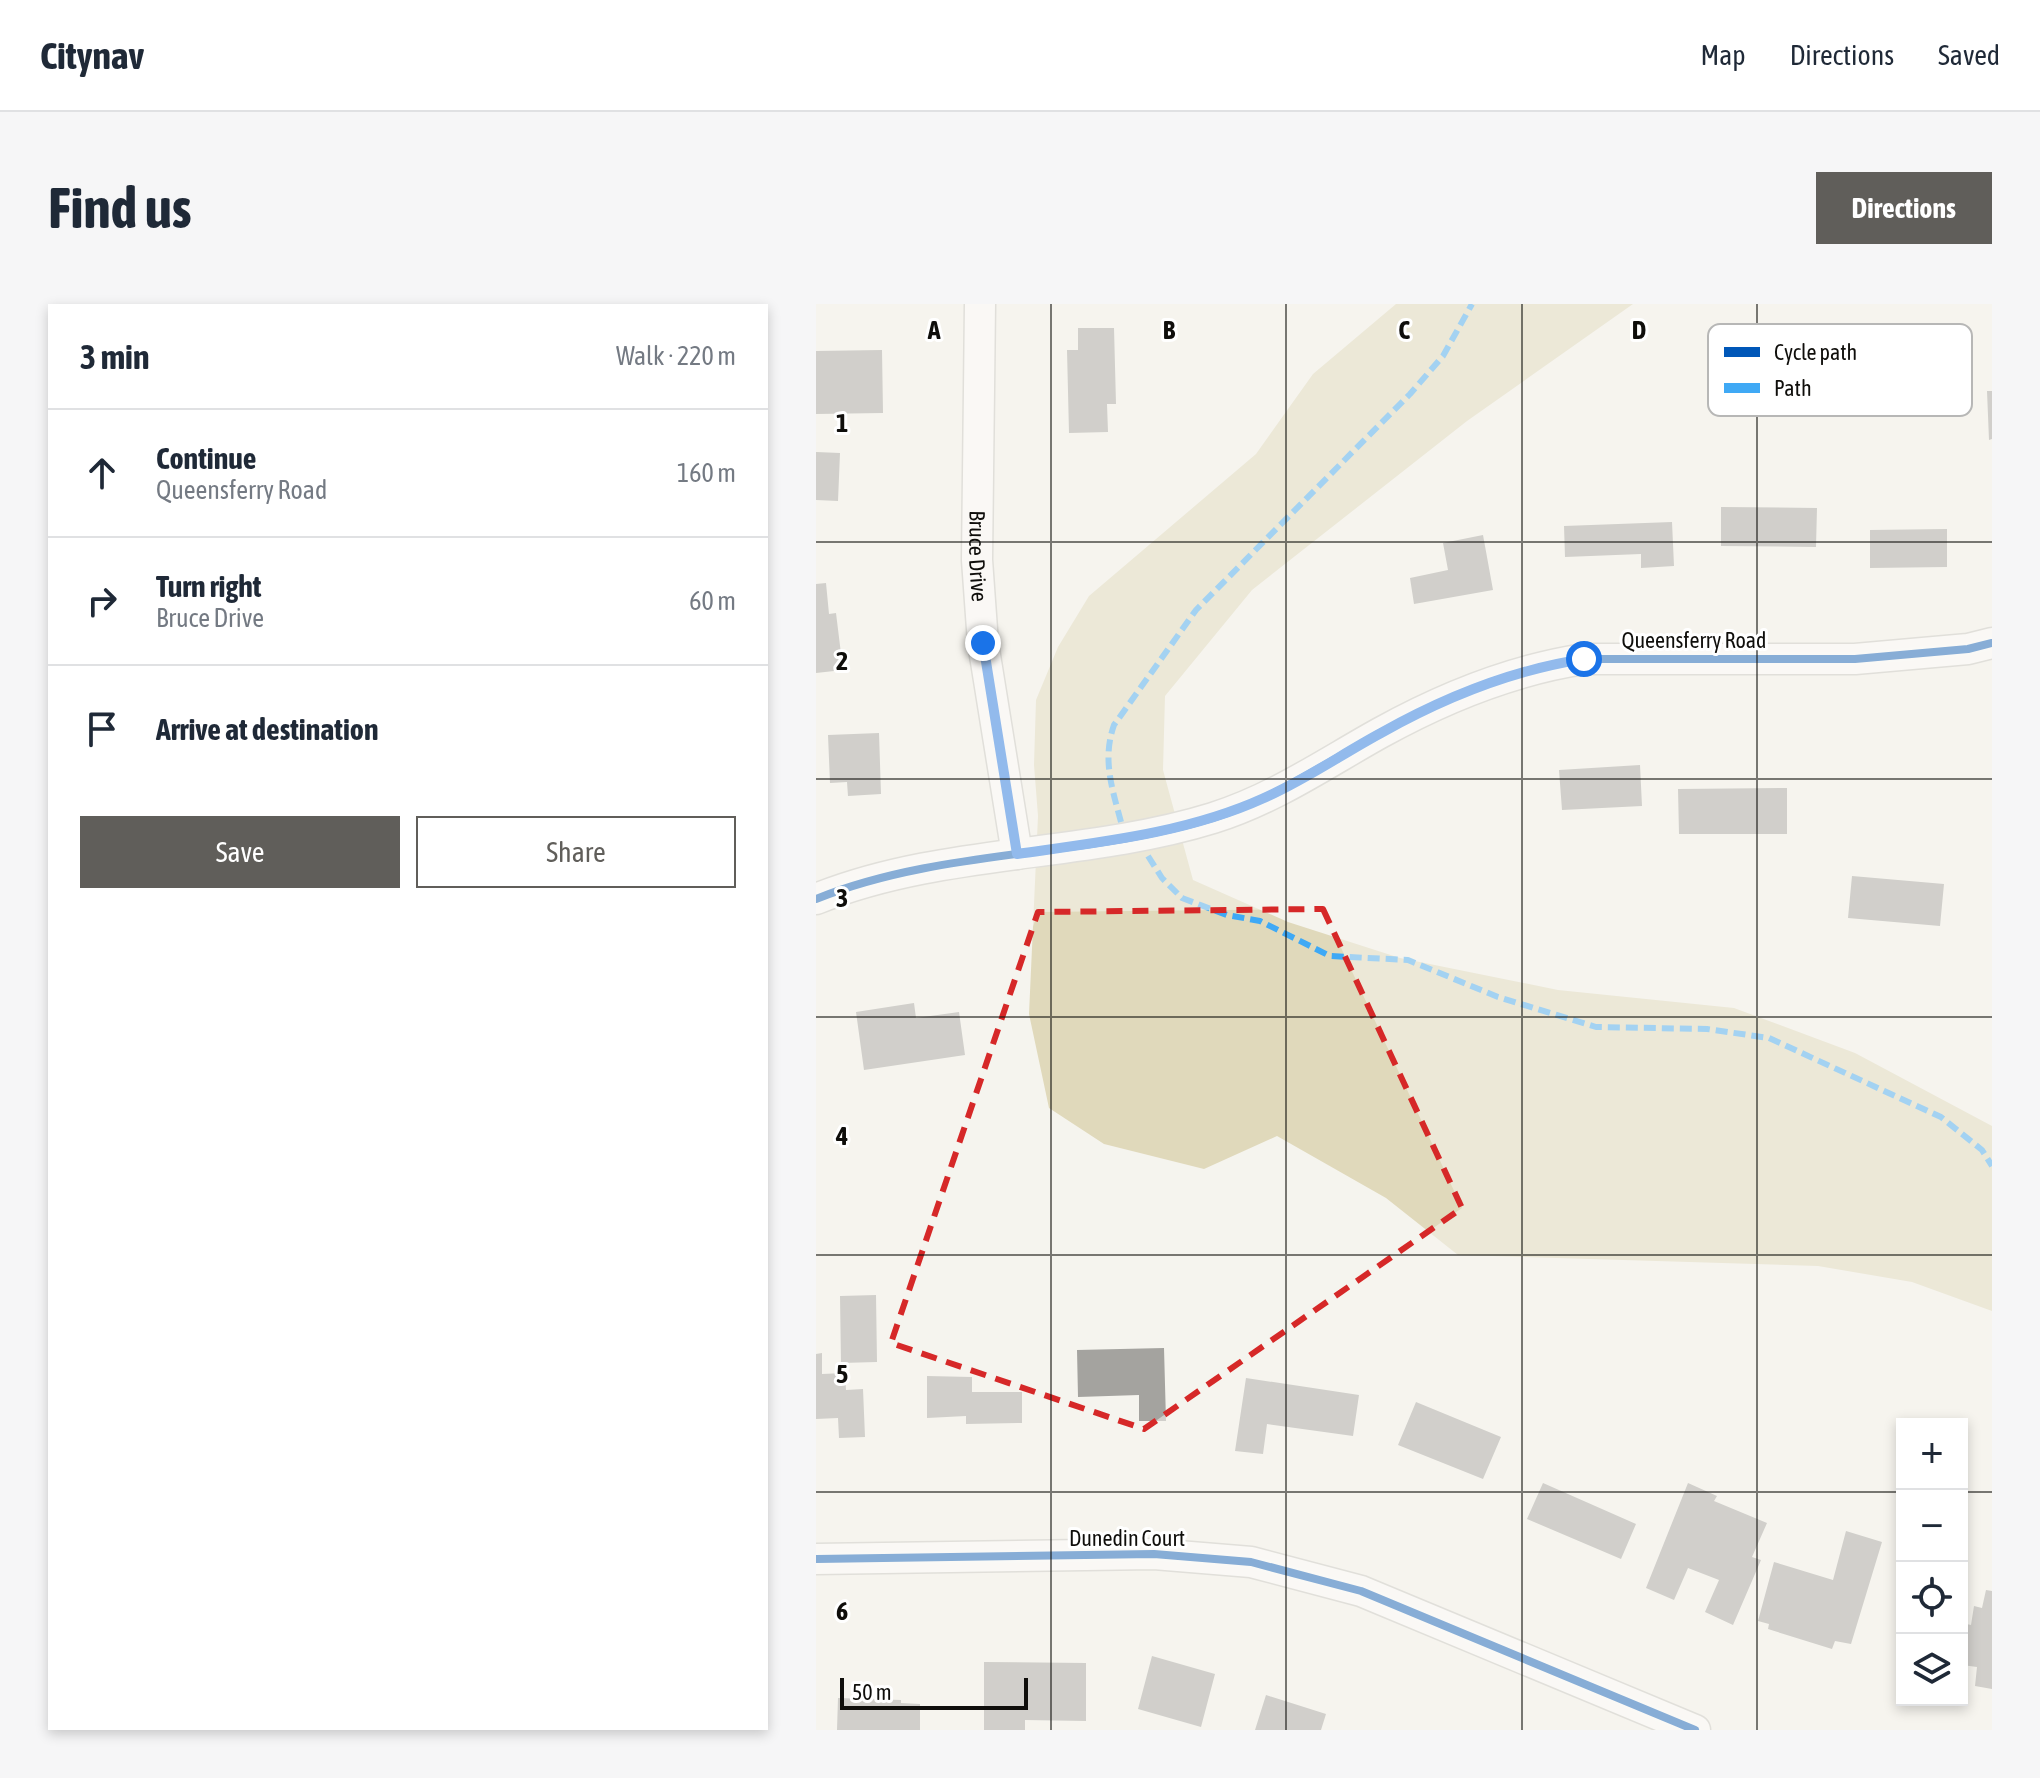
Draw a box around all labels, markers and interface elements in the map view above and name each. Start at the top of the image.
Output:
text: Citynav [40,34,144,77]
text: Map [1701,39,1746,71]
text: Directions [1790,39,1894,71]
text: Saved [1938,39,2000,71]
button: Directions [1816,172,1992,244]
text: Find us [48,176,192,240]
text: A [927,315,941,345]
text: B [1163,315,1176,345]
text: C [1398,315,1410,345]
text: D [1632,315,1646,345]
legend [1708,324,1972,416]
text: 3 min [80,337,149,376]
text: Cycle path [1774,339,1857,365]
text: Walk · 220 m [616,341,736,371]
text: Path [1774,375,1812,401]
text: 1 [836,408,848,438]
text: Continue [156,441,256,475]
icon: ahead [80,451,124,495]
text: 160 m [677,458,736,488]
text: Queensferry Road [156,475,327,505]
street label: Bruce Drive [964,510,993,603]
text: Turn right [156,569,262,603]
icon: right [80,579,124,623]
text: 60 m [689,586,736,616]
text: Bruce Drive [156,603,264,633]
route end [965,625,1001,661]
street label: Queensferry Road [1622,627,1766,653]
route start [1566,641,1602,677]
text: 2 [836,646,848,676]
icon: arrive [80,707,124,751]
text: Arrive at destination [156,712,378,746]
button: Save [80,816,400,888]
button: Share [416,816,736,888]
text: 3 [836,883,848,913]
text: 4 [835,1121,848,1151]
text: 5 [836,1359,848,1389]
map controls [1896,1418,1968,1706]
button: + [1896,1418,1968,1490]
button: − [1896,1490,1968,1562]
street label: Dunedin Court [1069,1525,1185,1551]
button: locate [1896,1562,1968,1634]
text: 6 [836,1596,848,1626]
button: layers [1896,1634,1968,1706]
scale bar [840,1674,1028,1710]
text: 50 m [852,1679,892,1705]

